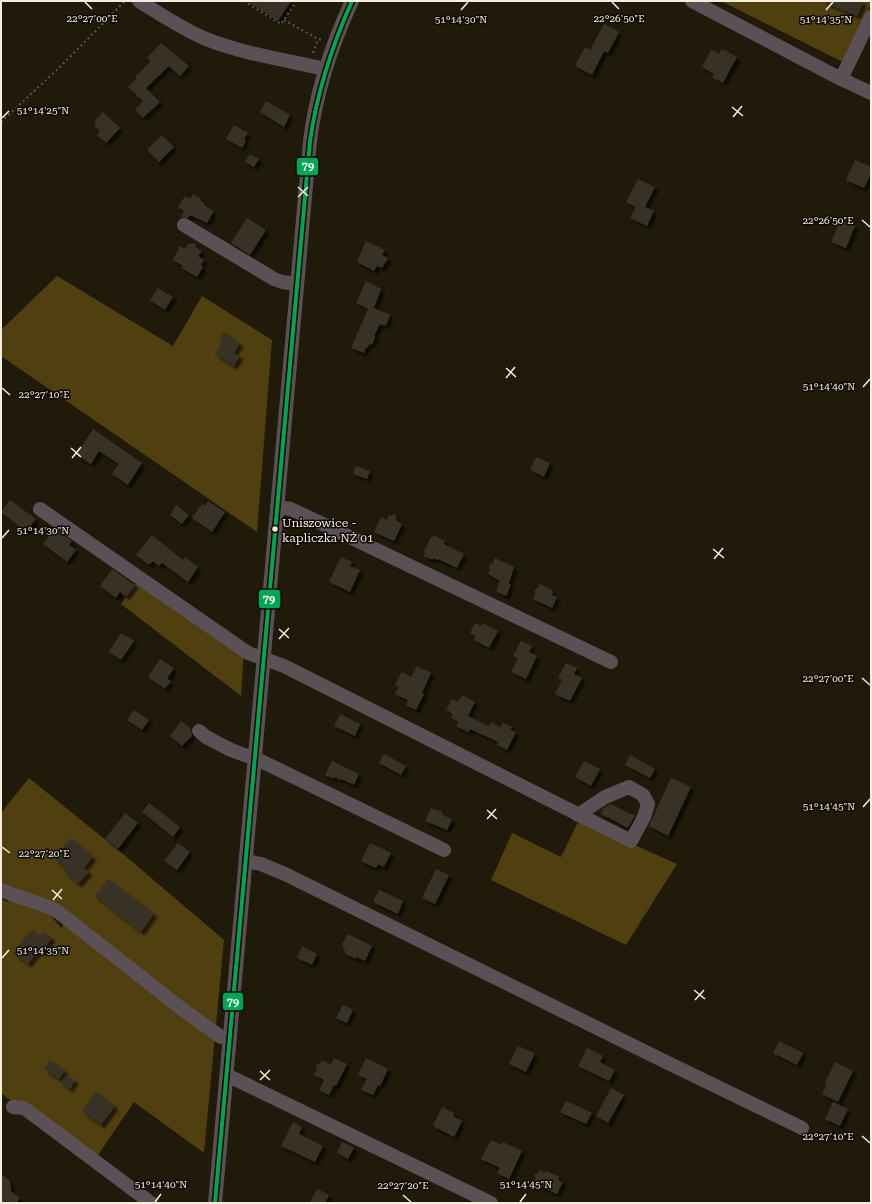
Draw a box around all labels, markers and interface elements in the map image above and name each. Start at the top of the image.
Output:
text: 22°27'00"E [66,13,118,24]
text: 22°26'50"E [593,13,645,24]
text: 51°14'30"N [435,14,487,25]
text: 51°14'35"N [800,14,852,25]
text: 51°14'25"N [17,105,69,116]
line badge: 79 [296,157,319,176]
text: 79 [302,160,314,173]
text: 22°26'50"E [802,215,854,226]
text: 51°14'40"N [803,381,855,392]
text: 22°27'10"E [18,389,70,400]
place label: Uniszowice - kapliczka NŻ 01 [282,516,374,545]
marker: Uniszowice - kapliczka NŻ 01 [270,524,280,534]
text: 51°14'30"N [17,525,69,536]
line badge: 79 [258,589,281,609]
text: 79 [263,593,275,606]
text: 22°27'00"E [802,673,854,684]
text: 51°14'45"N [803,801,855,812]
text: 22°27'20"E [18,848,70,859]
text: 51°14'35"N [17,945,69,956]
line badge: 79 [222,992,244,1011]
text: 79 [227,996,239,1009]
text: 22°27'10"E [802,1131,854,1142]
text: 51°14'40"N [135,1179,187,1190]
text: 51°14'45"N [500,1179,552,1190]
text: 22°27'20"E [377,1180,429,1191]

